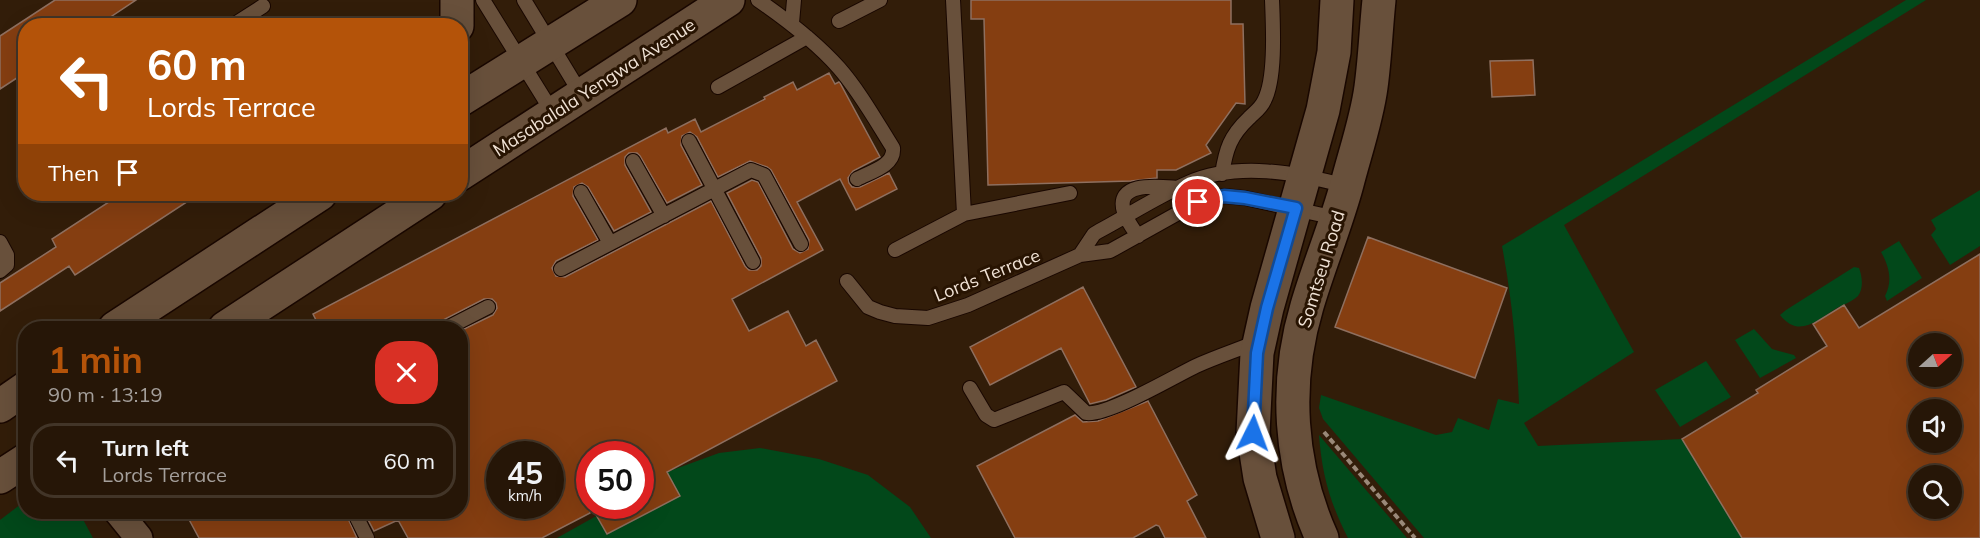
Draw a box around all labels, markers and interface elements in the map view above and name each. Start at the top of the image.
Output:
street label: Masabalala Yengwa Avenue [488,13,700,161]
text: 60 m [147,38,247,91]
icon: left [48,42,126,120]
text: Lords Terrace [147,90,316,124]
icon: arrive [111,156,144,189]
text: Then [48,159,99,187]
pin [1172,176,1223,227]
icon: arrive [1181,185,1214,218]
street label: Somtseu Road [1292,208,1350,330]
street label: Lords Terrace [931,243,1043,307]
north arrow [1908,333,1962,387]
map controls [1908,333,1962,519]
text: 1 min [48,337,143,382]
button: close [375,341,438,404]
text: 90 m · 13:19 [48,382,162,407]
button: sound [1908,399,1962,453]
position arrow [1221,401,1285,465]
text: Turn left [102,434,189,462]
speed limit sign: 50 [576,441,654,519]
icon: left [51,444,84,477]
text: 60 m [384,447,435,475]
text: 45 [507,454,543,492]
text: Lords Terrace [102,462,227,487]
button: search [1908,465,1962,519]
text: km/h [508,486,542,505]

